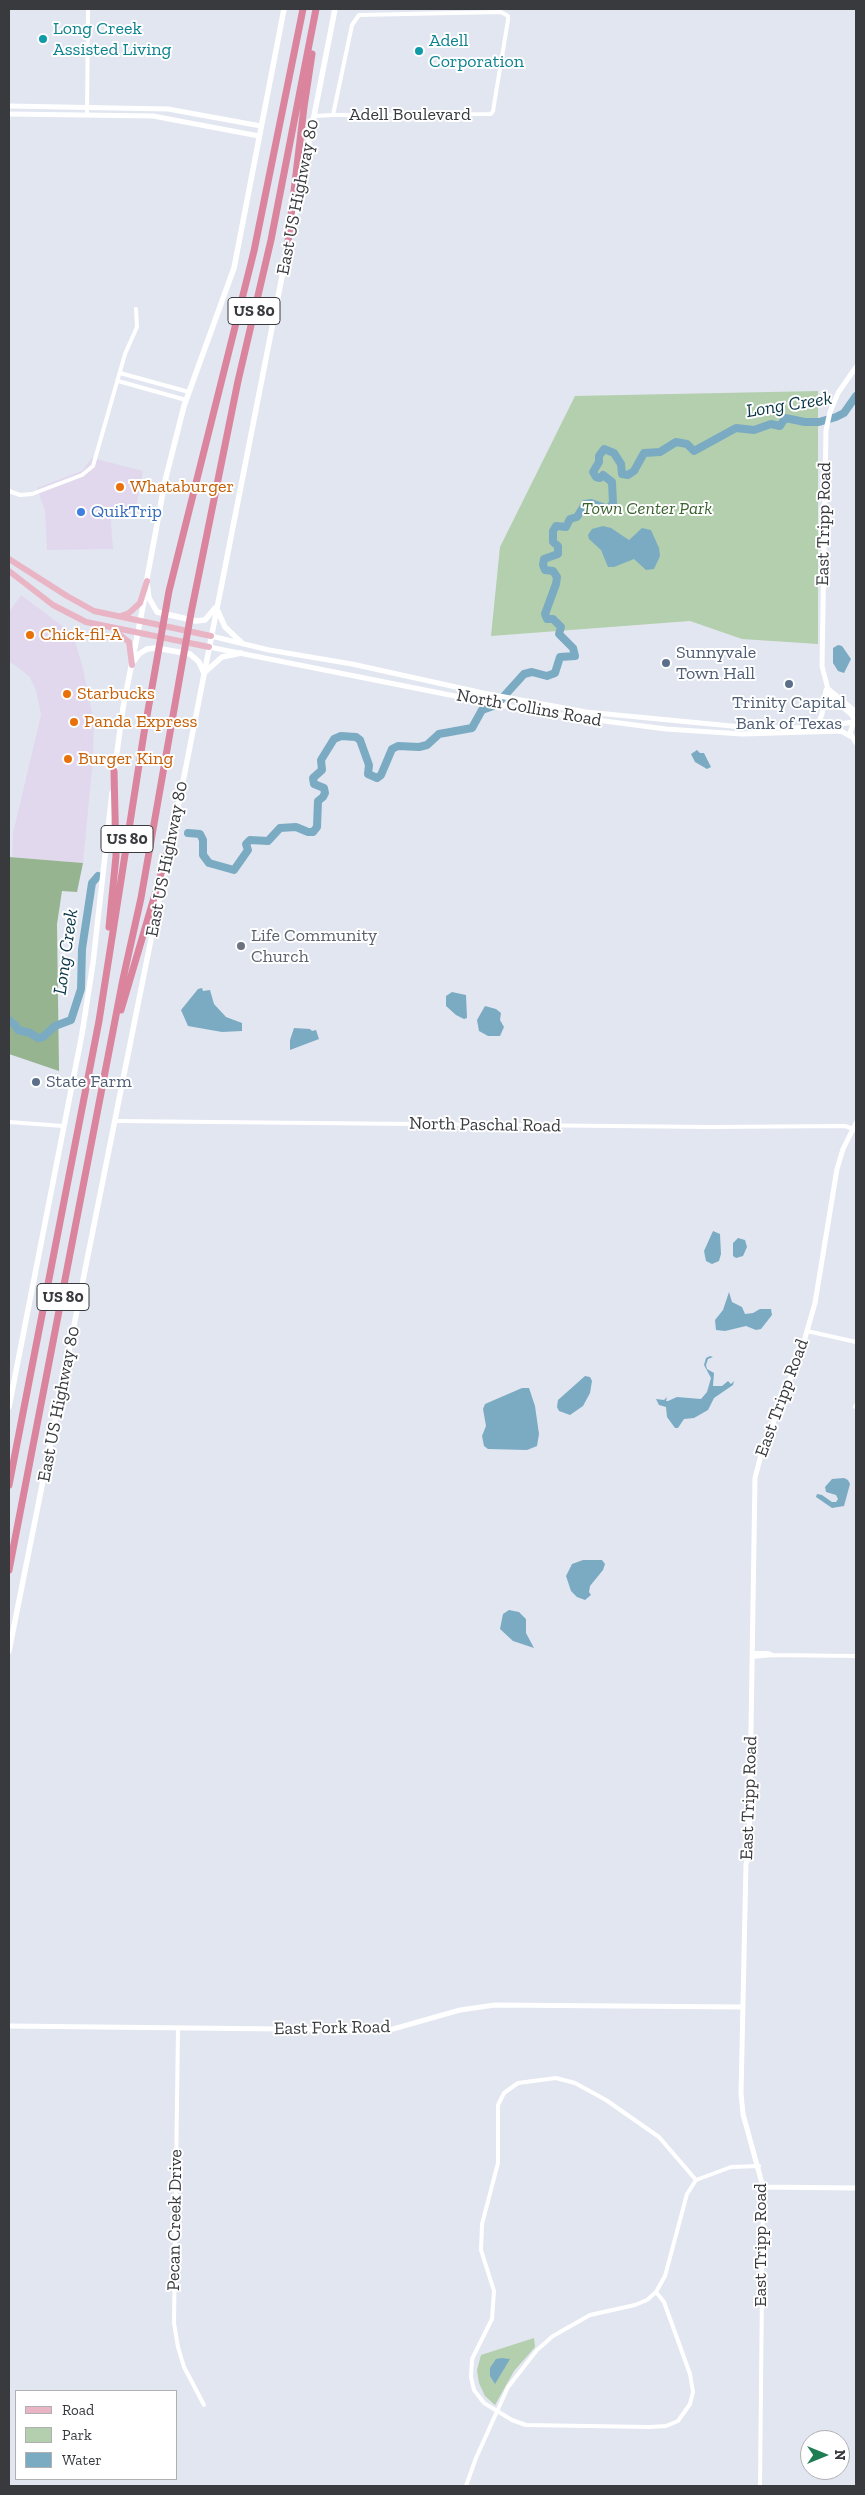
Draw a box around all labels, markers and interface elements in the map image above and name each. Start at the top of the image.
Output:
place label: Long Creek Assisted Living [53,18,171,60]
place label: Adell Corporation [429,30,524,72]
marker: Long Creek Assisted Living [37,33,49,45]
marker: Adell Corporation [413,45,425,57]
street label: Adell Boulevard [349,104,471,126]
street label: East US Highway 80 [272,117,324,277]
road number: US 80 [228,298,280,324]
water label: Long Creek [744,387,834,423]
street label: East Tripp Road [812,462,836,586]
place label: Whataburger [130,476,234,498]
marker: Whataburger [114,481,126,493]
park label: Town Center Park [582,498,712,520]
place label: QuikTrip [91,501,162,523]
marker: QuikTrip [75,506,87,518]
place label: Chick-fil-A [40,624,122,646]
marker: Chick-fil-A [24,629,36,641]
place label: Sunnyvale Town Hall [676,642,756,684]
marker: Sunnyvale Town Hall [660,657,672,669]
marker: Trinity Capital Bank of Texas [783,678,795,690]
place label: Starbucks [77,683,155,705]
street label: North Collins Road [455,685,603,731]
marker: Starbucks [61,688,73,700]
place label: Trinity Capital Bank of Texas [732,692,846,734]
place label: Panda Express [84,711,197,733]
marker: Panda Express [68,716,80,728]
place label: Burger King [78,748,173,770]
marker: Burger King [62,753,74,765]
street label: East US Highway 80 [141,779,193,939]
road number: US 80 [101,826,153,852]
water label: Long Creek [49,908,83,996]
place label: Life Community Church [251,925,377,968]
marker: Life Community Church [235,940,247,952]
place label: State Farm [46,1071,132,1093]
marker: State Farm [30,1076,42,1088]
street label: North Paschal Road [409,1113,561,1137]
road number: US 80 [37,1284,89,1310]
street label: East US Highway 80 [33,1324,85,1484]
street label: East Tripp Road [751,1336,813,1460]
street label: East Tripp Road [736,1736,762,1860]
street label: East Fork Road [274,2016,390,2040]
street label: Pecan Creek Drive [163,2149,187,2291]
street label: East Tripp Road [750,2183,772,2307]
legend [15,2390,178,2480]
text: Road [62,2401,94,2419]
text: Park [62,2426,92,2444]
north arrow [800,2430,850,2480]
text: N [831,2450,848,2460]
text: Water [62,2451,102,2469]

